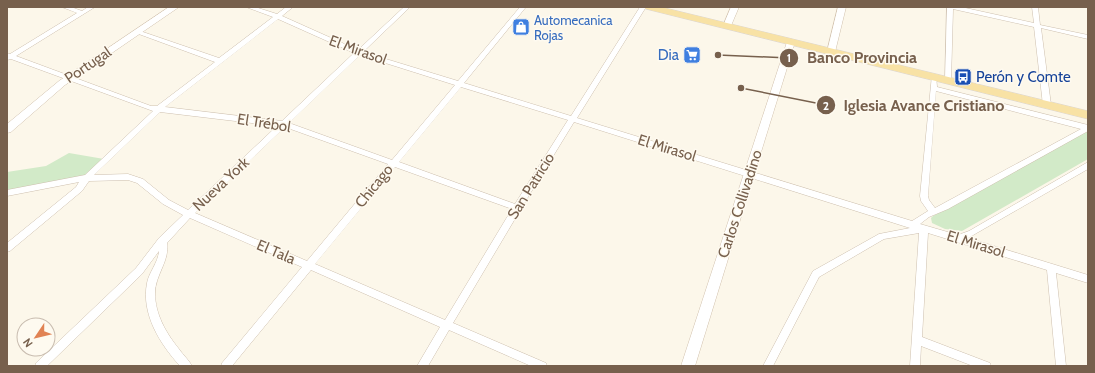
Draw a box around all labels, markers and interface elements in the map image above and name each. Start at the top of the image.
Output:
place label: Automecanica Rojas [534,12,613,44]
shop icon: Automecanica Rojas [511,17,531,37]
street label: El Mirasol [327,31,390,69]
street label: Portugal [61,43,115,87]
callout: Banco Provincia [779,44,925,72]
supermarket icon: Dia [682,45,702,65]
place label: Dia [658,46,680,64]
text: Banco Provincia [807,48,917,67]
text: 1 [787,50,791,65]
bus stop icon: Perón y Comte [953,67,973,87]
place label: Perón y Comte [976,68,1071,86]
callout: Iglesia Avance Cristiano [816,91,1013,119]
text: Iglesia Avance Cristiano [844,96,1004,115]
text: 2 [823,98,829,113]
street label: El Trébol [236,110,293,136]
street label: El Mirasol [636,131,699,166]
street label: Carlos Collivadino [714,148,766,260]
street label: San Patricio [504,150,558,222]
street label: Nueva York [189,153,253,215]
street label: Chicago [351,161,397,211]
street label: El Mirasol [945,227,1008,262]
street label: El Tala [254,236,299,268]
north arrow [16,317,56,357]
text: N [20,336,36,350]

